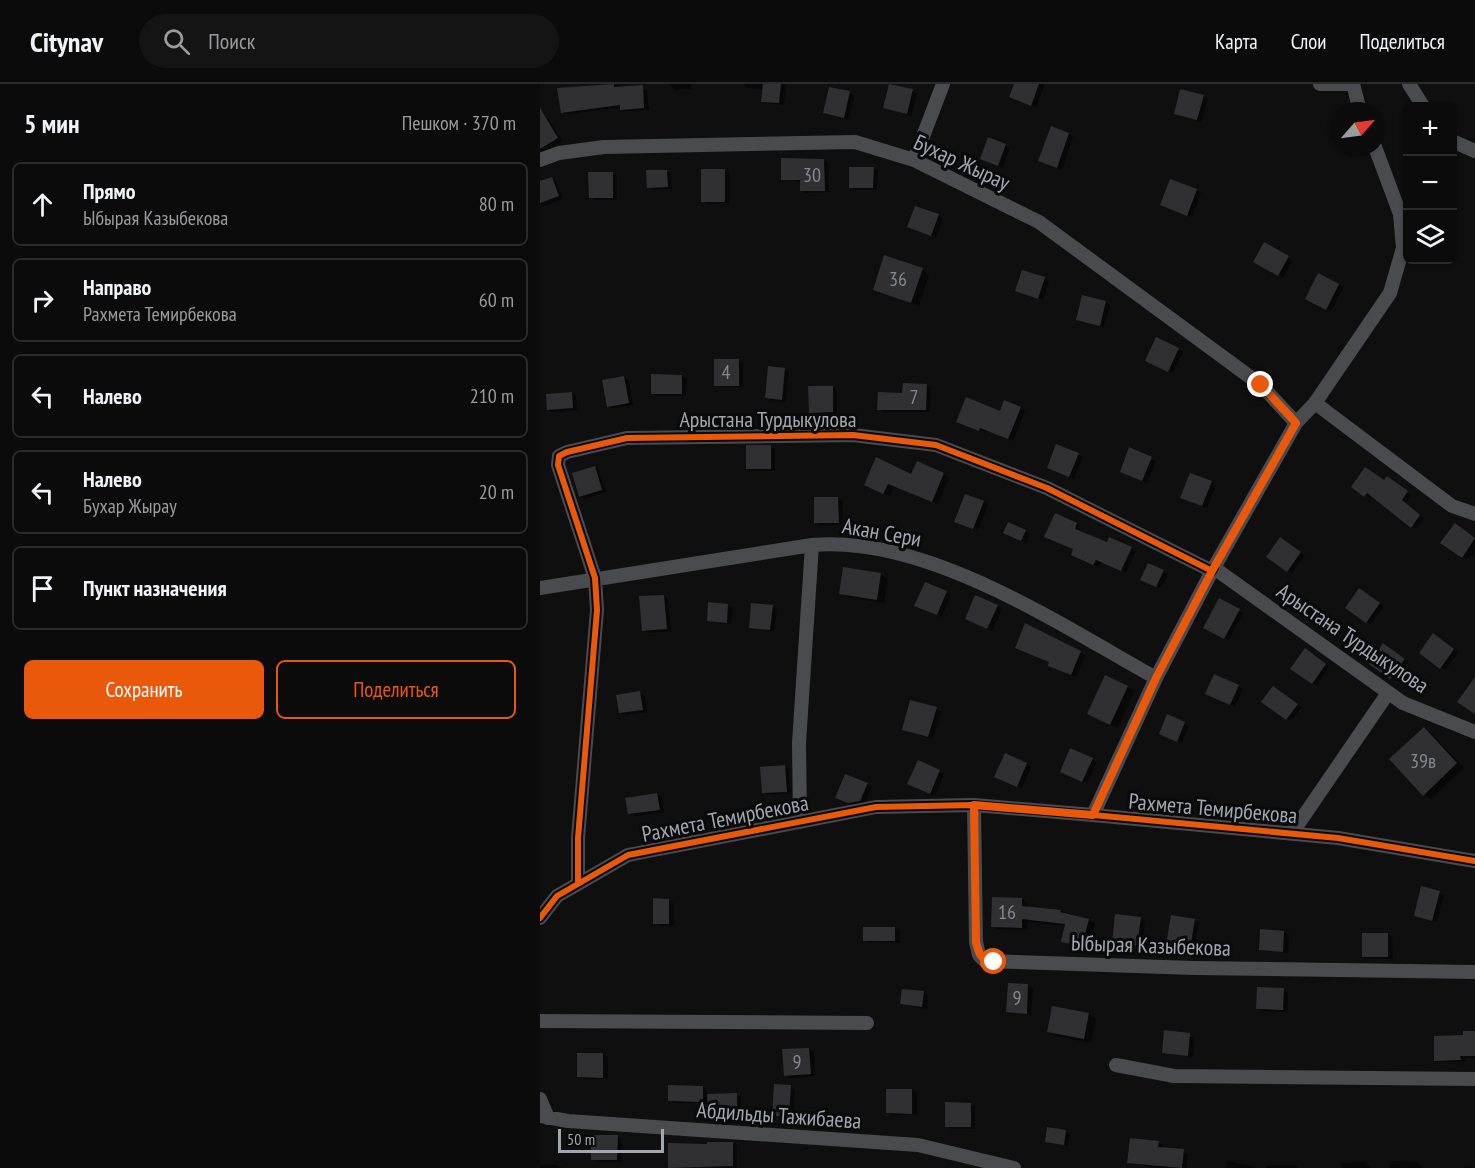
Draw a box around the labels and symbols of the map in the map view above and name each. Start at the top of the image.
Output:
north arrow [1331,102,1385,156]
street label: Бухар Жырау [909,128,1015,197]
house number: 30 [803,162,821,188]
house number: 36 [889,266,907,292]
house number: 4 [722,359,731,385]
route end [1247,371,1273,397]
house number: 7 [910,384,919,410]
street label: Арыстана Турдыкулова [679,405,857,433]
street label: Акан Сери [840,511,924,553]
street label: Арыстана Турдыкулова [1272,577,1434,699]
house number: 39в [1410,748,1436,774]
street label: Рахмета Темирбекова [1128,787,1298,829]
street label: Рахмета Темирбекова [639,788,811,848]
house number: 16 [998,899,1016,925]
street label: Ыбырая Казыбекова [1071,928,1231,962]
route start [980,948,1006,974]
house number: 9 [1013,985,1022,1011]
house number: 9 [793,1049,802,1075]
street label: Абдильды Тажибаева [696,1095,862,1135]
scale bar [558,1126,664,1154]

